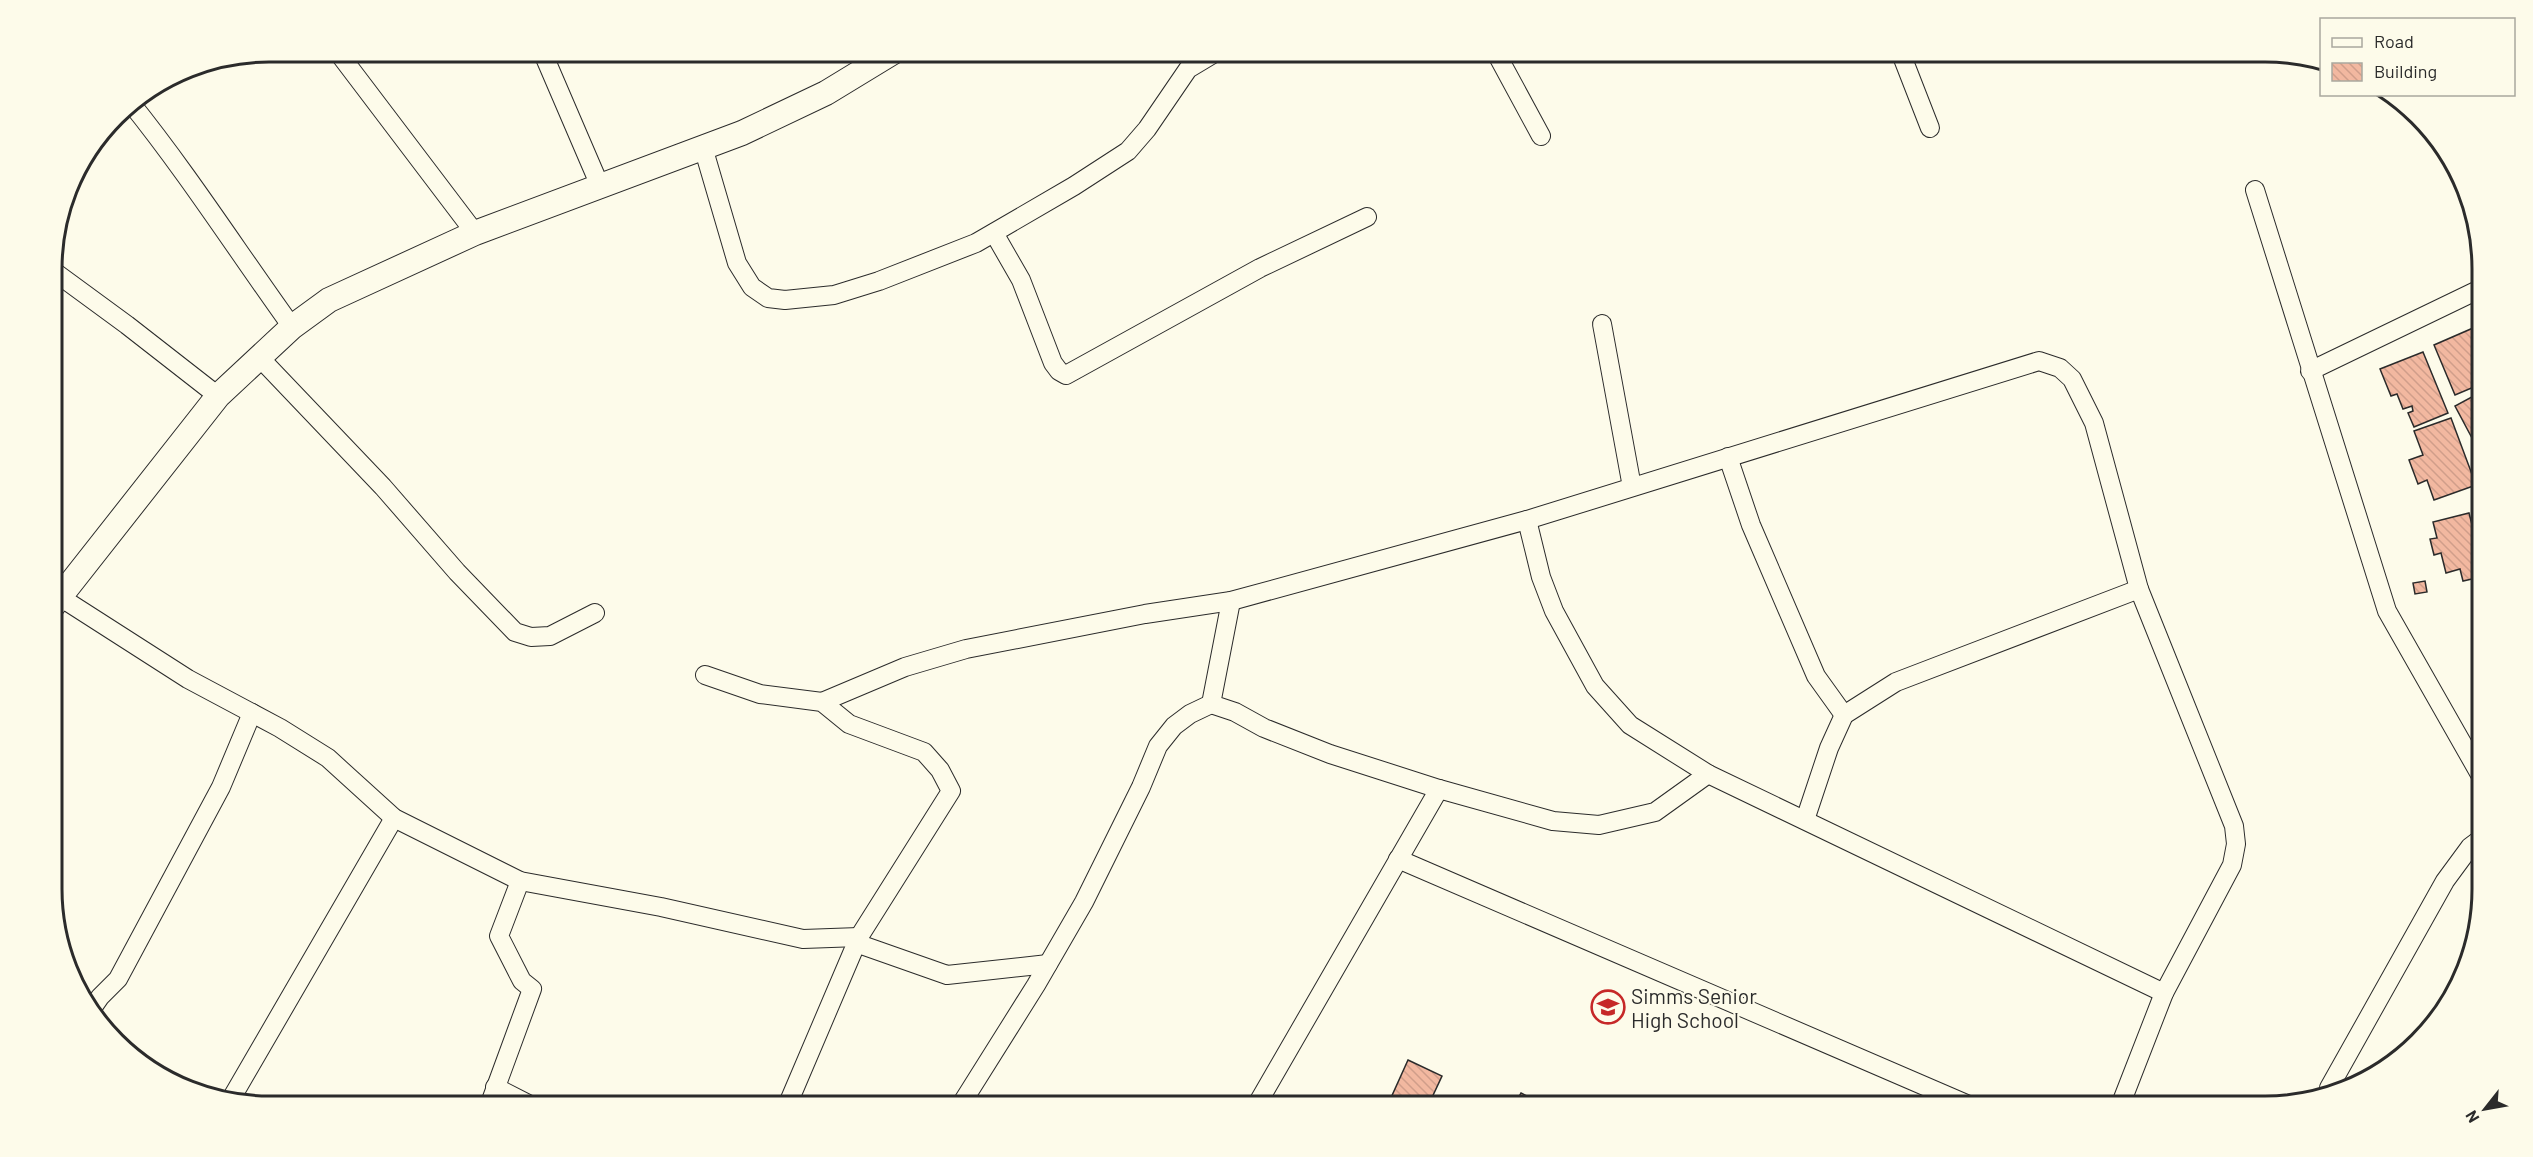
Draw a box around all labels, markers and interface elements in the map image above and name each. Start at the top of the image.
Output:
legend [2320,18,2515,96]
text: Road [2374,30,2414,52]
text: Building [2374,60,2437,82]
place label: Simms Senior High School [1631,983,1757,1032]
school or university icon: Simms Senior High School [1590,989,1626,1025]
north arrow [2455,1079,2515,1139]
text: N [2461,1108,2483,1126]

